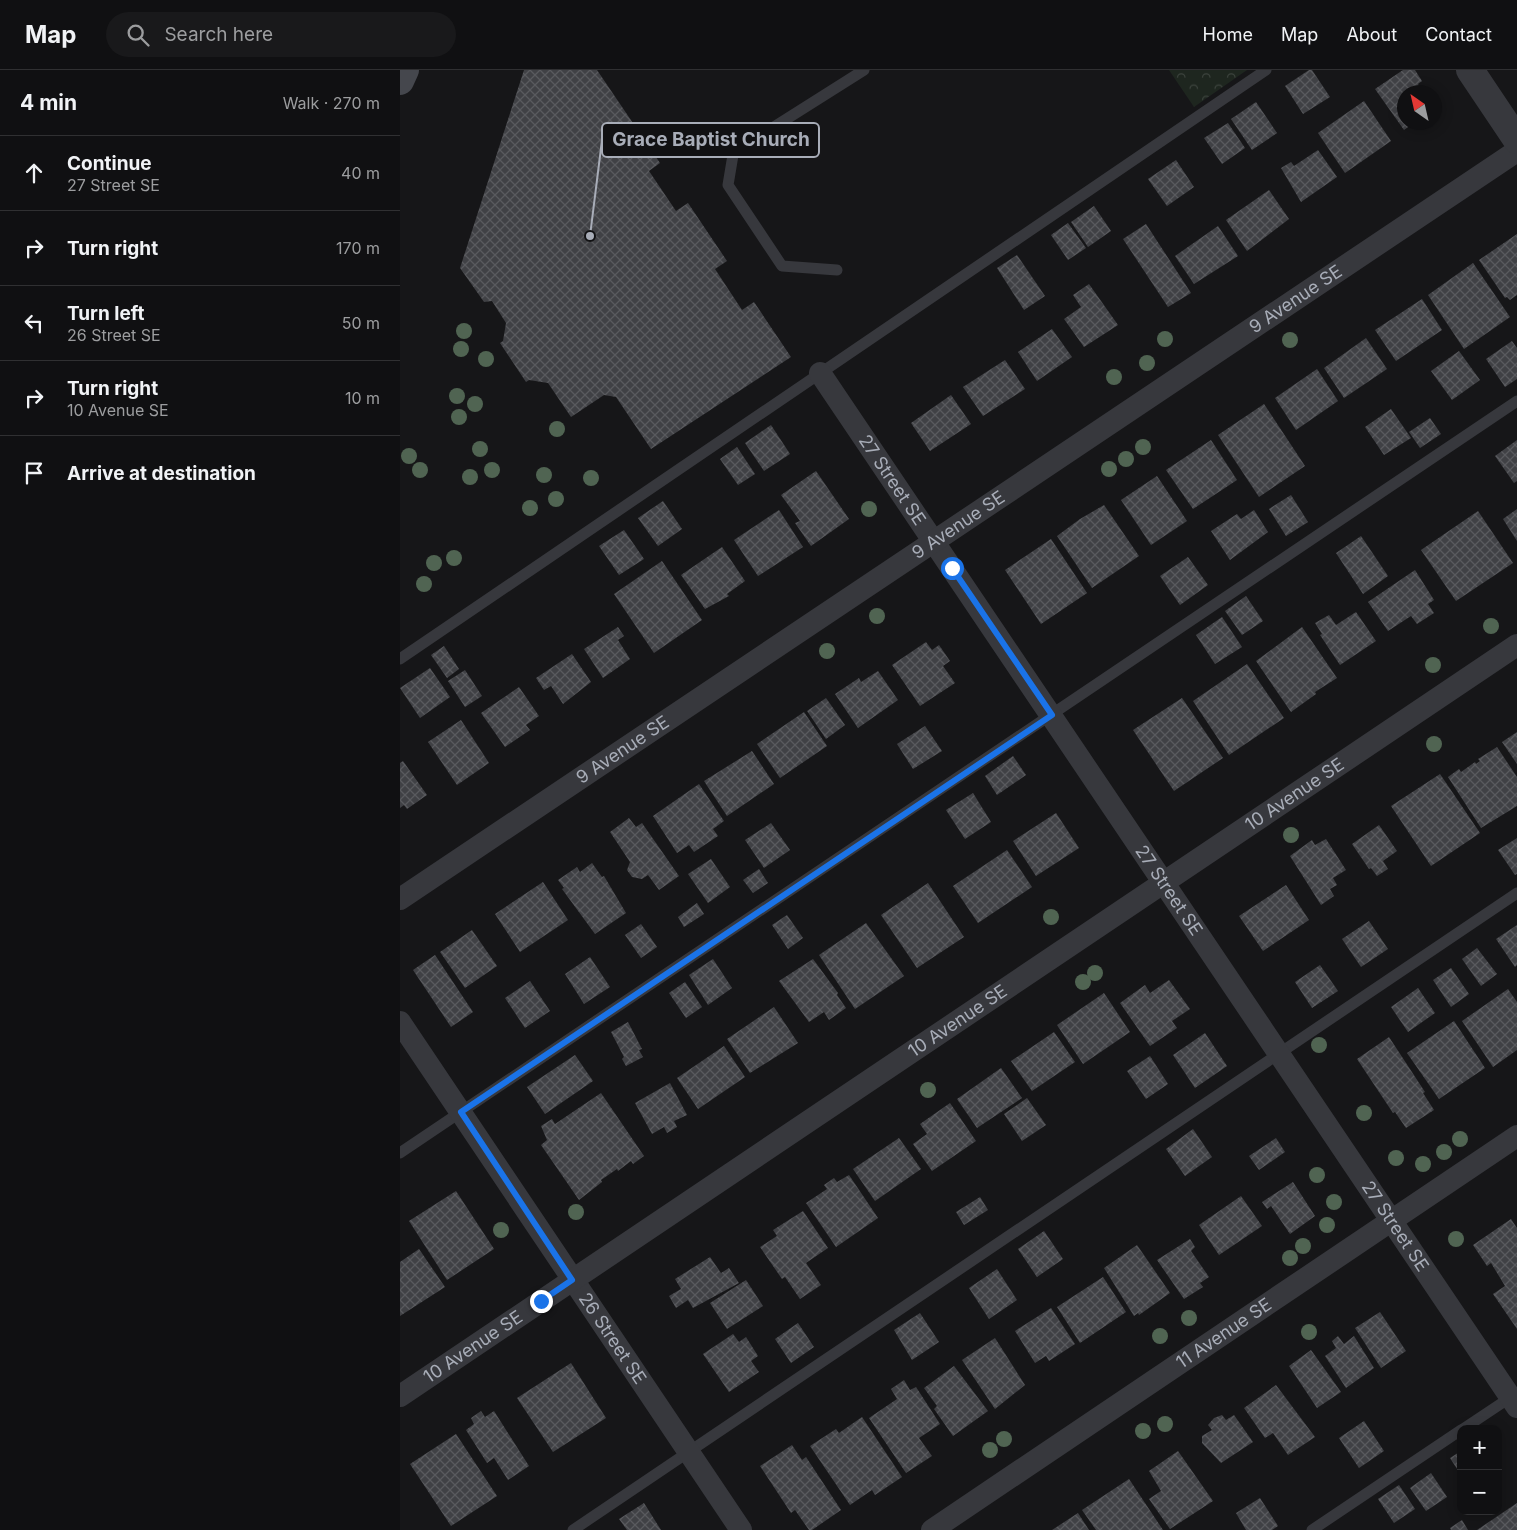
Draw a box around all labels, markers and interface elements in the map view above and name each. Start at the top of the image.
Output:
search box [106,12,456,57]
text: Map [25,20,76,49]
icon: search [124,21,152,49]
text: Search here [164,23,273,46]
text: Home [1203,24,1253,45]
text: Map [1281,24,1318,45]
text: About [1346,24,1397,45]
text: Contact [1425,24,1492,45]
north arrow [1397,85,1442,130]
text: 4 min [20,90,77,115]
text: Walk · 270 m [283,93,380,113]
callout: Grace Baptist Church [602,123,819,157]
text: Grace Baptist Church [612,128,810,151]
text: Continue [67,152,152,175]
icon: ahead [20,159,48,187]
text: 40 m [341,163,380,183]
text: 27 Street SE [67,175,160,195]
icon: right [20,234,48,262]
text: Turn right [67,237,158,260]
text: 170 m [336,238,380,258]
street label: 9 Avenue SE [1245,260,1346,337]
text: Turn left [67,302,145,325]
icon: left [20,309,48,337]
text: 50 m [342,313,380,333]
text: 26 Street SE [67,325,161,345]
text: Turn right [67,377,158,400]
icon: right [20,384,48,412]
text: 10 m [345,388,380,408]
text: 10 Avenue SE [67,400,169,420]
street label: 27 Street SE [855,430,930,529]
icon: arrive [20,459,48,487]
text: Arrive at destination [67,462,256,485]
street label: 9 Avenue SE [908,486,1008,563]
route start [941,557,964,580]
street label: 9 Avenue SE [572,711,673,788]
street label: 10 Avenue SE [1241,753,1348,835]
street label: 27 Street SE [1131,841,1207,939]
street label: 10 Avenue SE [904,980,1011,1061]
street label: 27 Street SE [1358,1177,1433,1275]
street label: 26 Street SE [575,1288,651,1388]
route end [530,1290,553,1313]
street label: 11 Avenue SE [1172,1293,1275,1373]
street label: 10 Avenue SE [419,1306,526,1387]
map controls [1457,1425,1502,1515]
button: + [1457,1425,1502,1470]
button: − [1457,1470,1502,1515]

